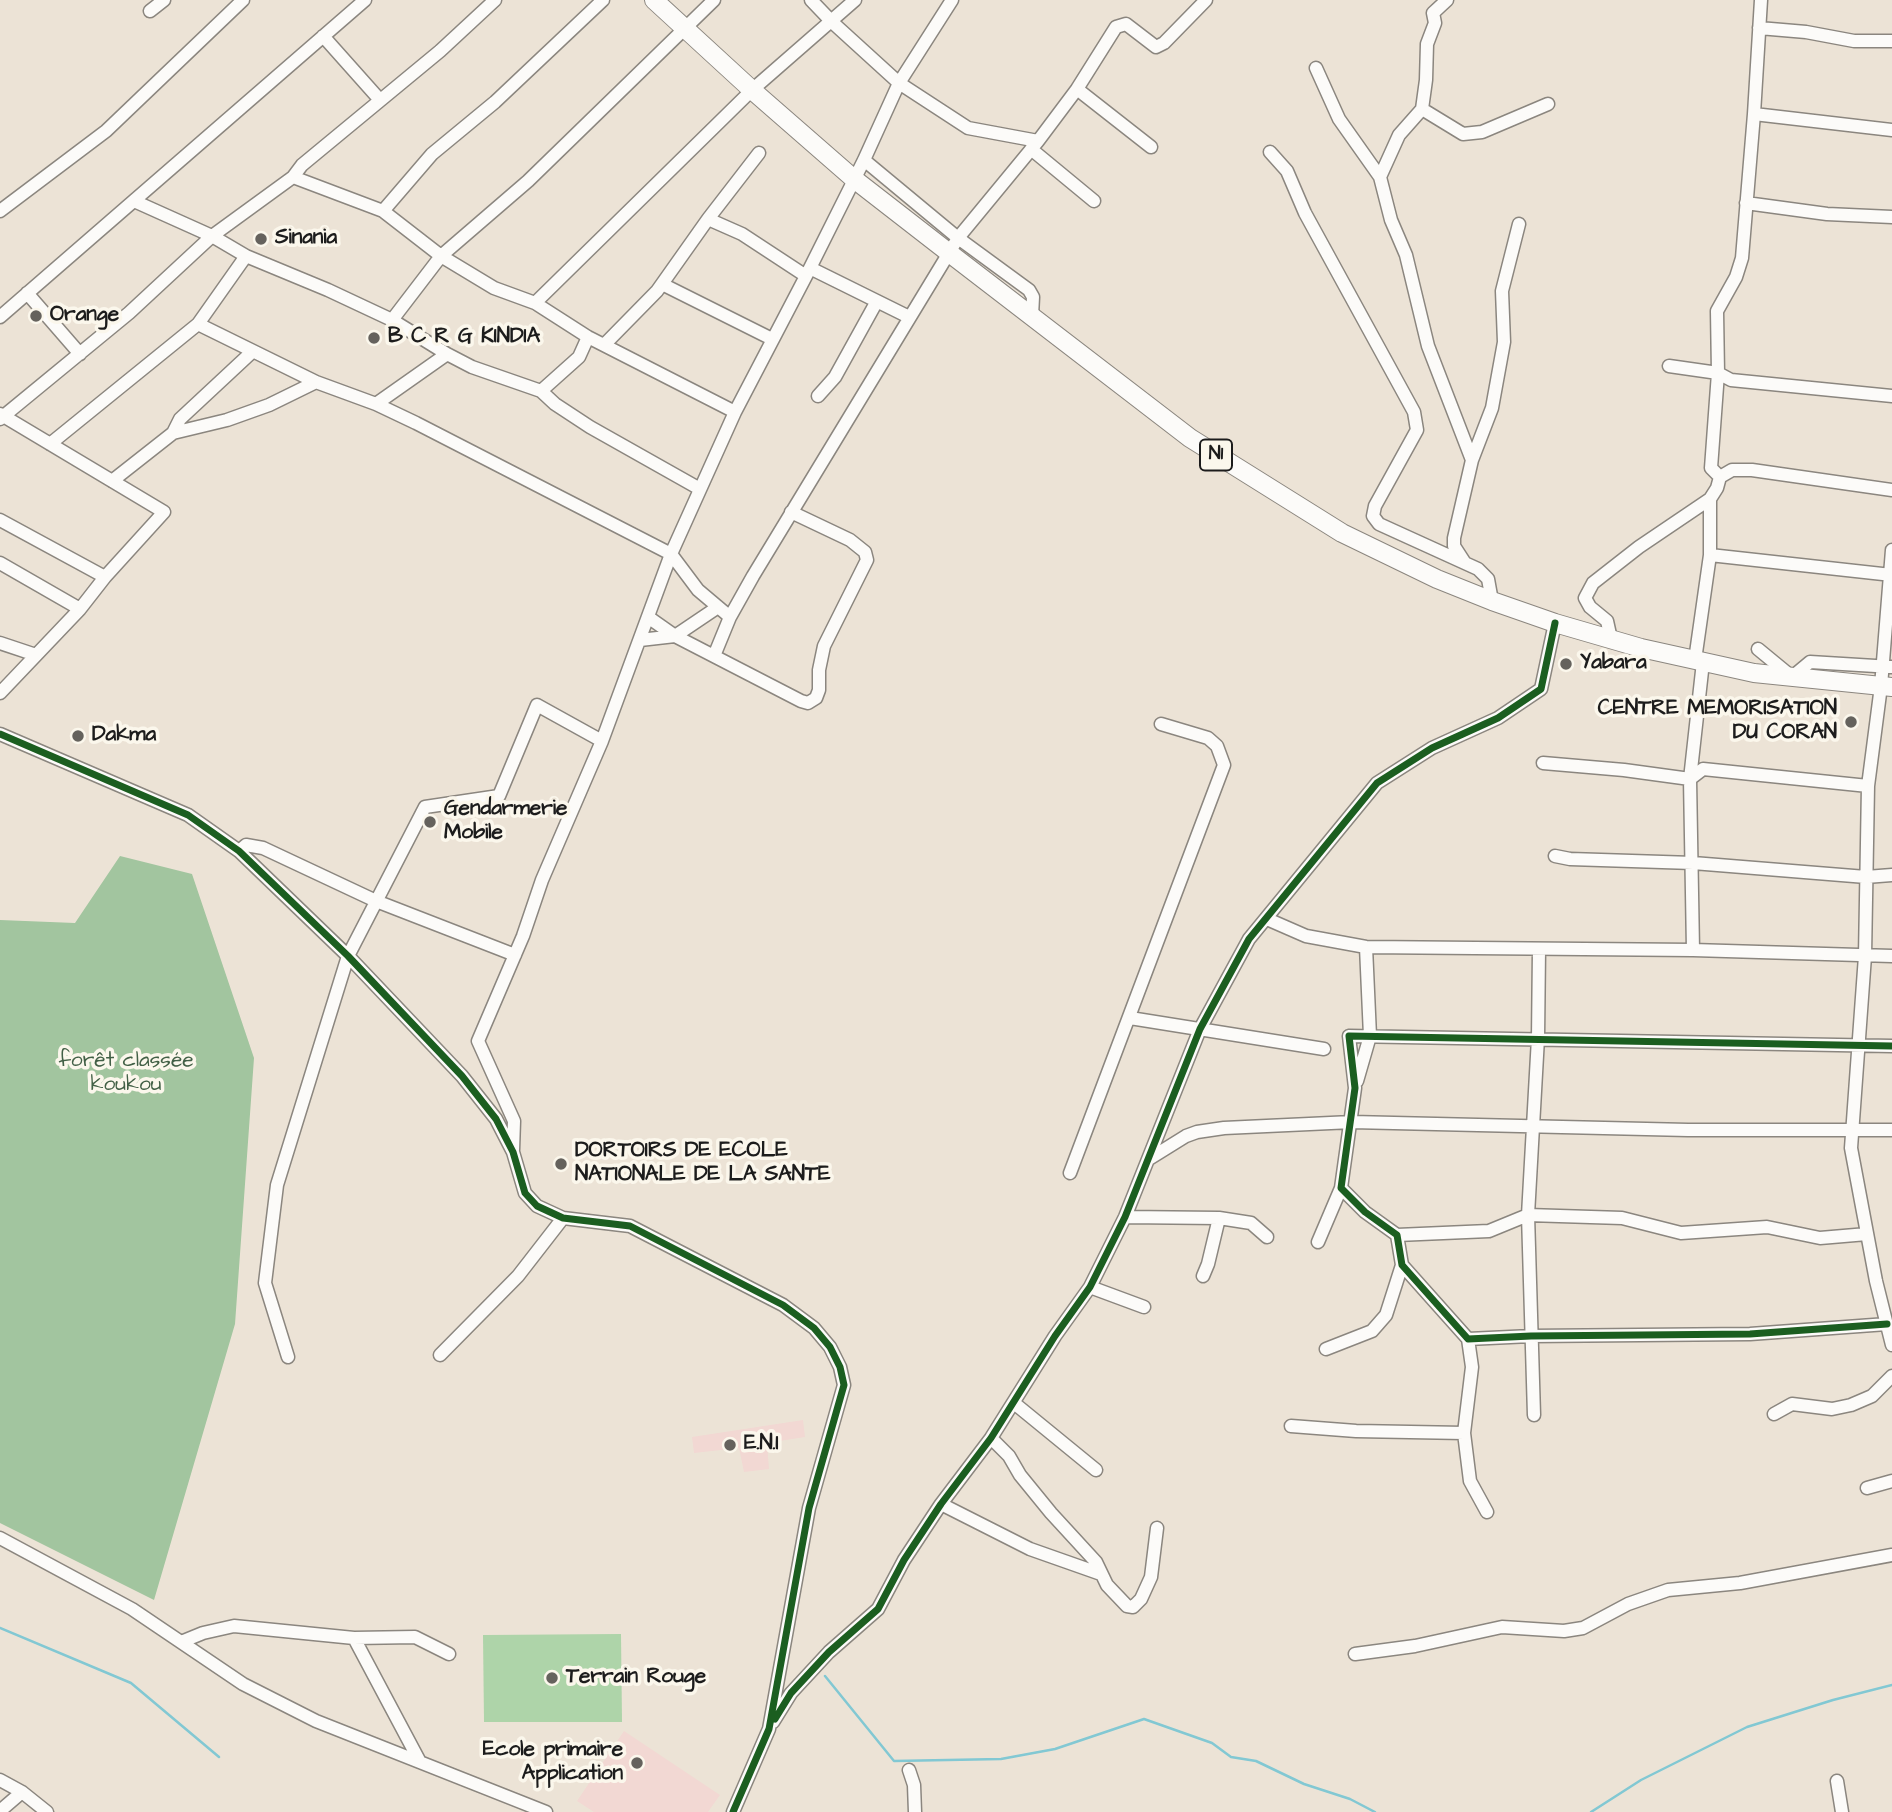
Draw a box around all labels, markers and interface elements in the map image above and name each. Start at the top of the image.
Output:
place label: Sinania [275,226,337,252]
marker: Sinania [253,231,269,247]
place label: Orange [50,303,119,329]
marker: Orange [28,308,44,324]
place label: B C R G KINDIA [388,325,540,351]
marker: B C R G KINDIA [366,330,382,346]
road number: N1 [1200,440,1232,470]
place label: Yabara [1580,651,1647,677]
marker: Yabara [1558,656,1574,672]
place label: CENTRE MEMORISATION DU CORAN [1598,697,1837,747]
marker: CENTRE MEMORISATION DU CORAN [1843,714,1859,730]
place label: Dakma [92,723,156,749]
marker: Dakma [70,728,86,744]
place label: Gendarmerie Mobile [444,797,567,847]
marker: Gendarmerie Mobile [422,814,438,830]
park label: forêt classée koukou [58,1049,194,1099]
place label: DORTOIRS DE ECOLE NATIONALE DE LA SANTE [575,1139,830,1189]
marker: DORTOIRS DE ECOLE NATIONALE DE LA SANTE [553,1156,569,1172]
place label: E.N.I [744,1432,779,1458]
marker: E.N.I [722,1437,738,1453]
place label: Terrain Rouge [566,1665,706,1691]
marker: Terrain Rouge [544,1670,560,1686]
place label: Ecole primaire Application [483,1738,623,1788]
marker: Ecole primaire Application [629,1755,645,1771]

